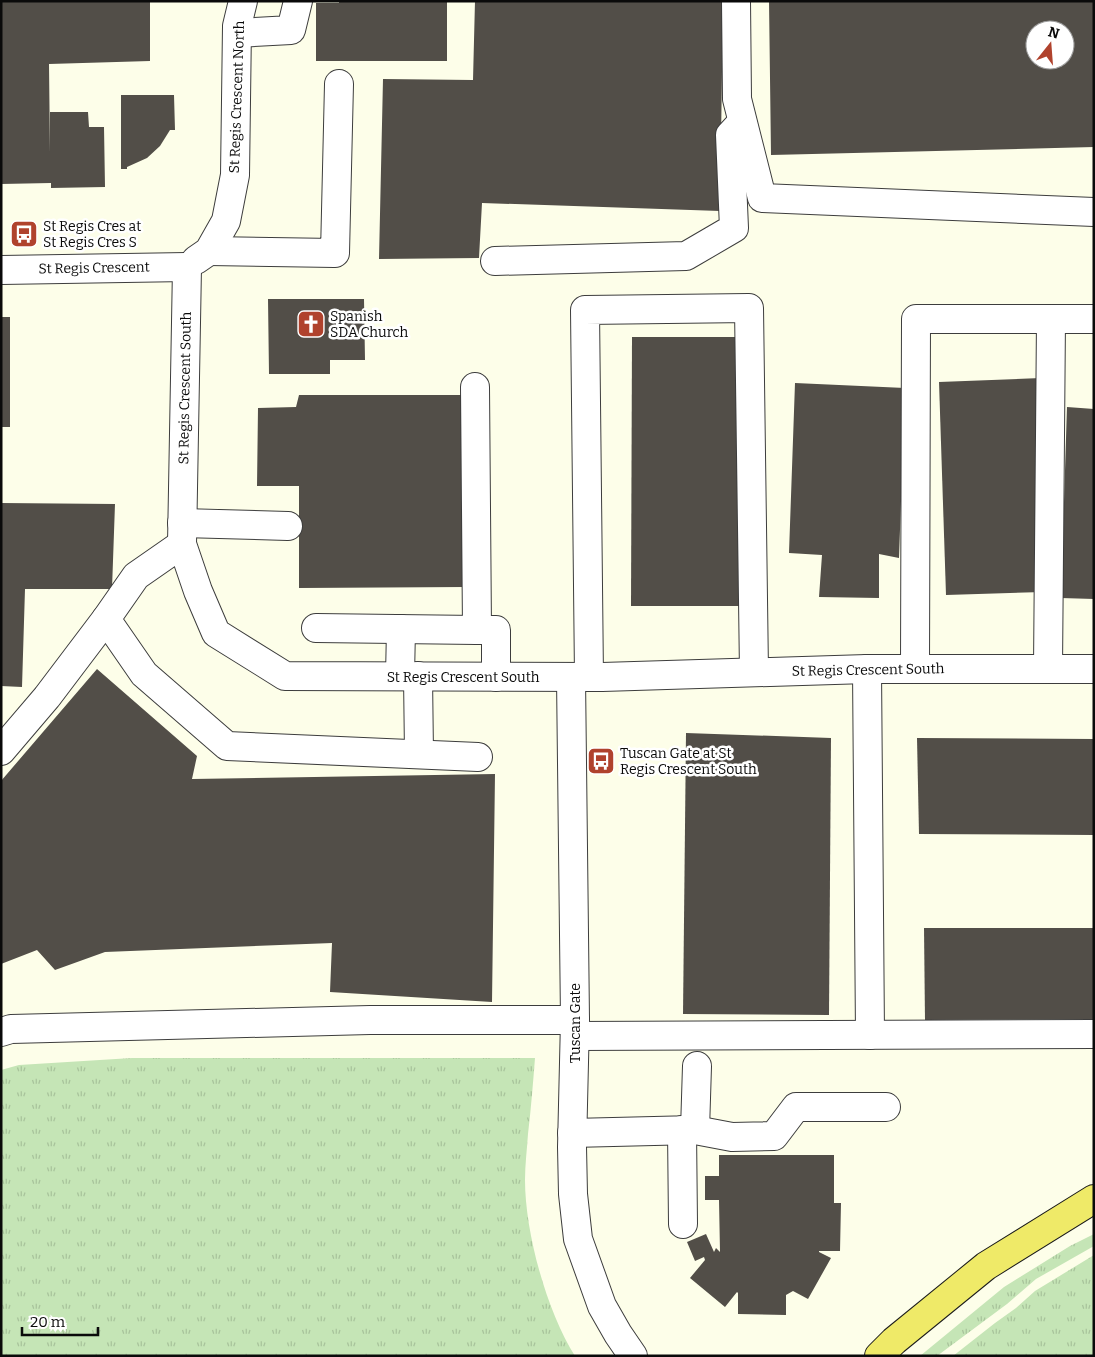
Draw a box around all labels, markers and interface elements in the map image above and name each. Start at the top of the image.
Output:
street label: St Regis Crescent North [226,20,248,174]
north arrow [1025,20,1075,70]
text: N [1046,23,1061,43]
place label: St Regis Cres at St Regis Cres S [43,218,141,251]
bus stop icon: St Regis Cres at St Regis Cres S [9,219,39,249]
street label: St Regis Crescent [38,259,150,277]
place label: Spanish SDA Church [330,308,408,341]
church icon: Spanish SDA Church [296,309,326,339]
street label: St Regis Crescent South [175,311,195,464]
street label: St Regis Crescent South [792,660,945,680]
street label: St Regis Crescent South [387,669,540,686]
place label: Tuscan Gate at St Regis Crescent South [620,745,757,778]
bus stop icon: Tuscan Gate at St Regis Crescent South [586,746,616,776]
street label: Tuscan Gate [567,983,584,1063]
scale bar [22,1304,99,1336]
text: 20 m [30,1313,66,1331]

